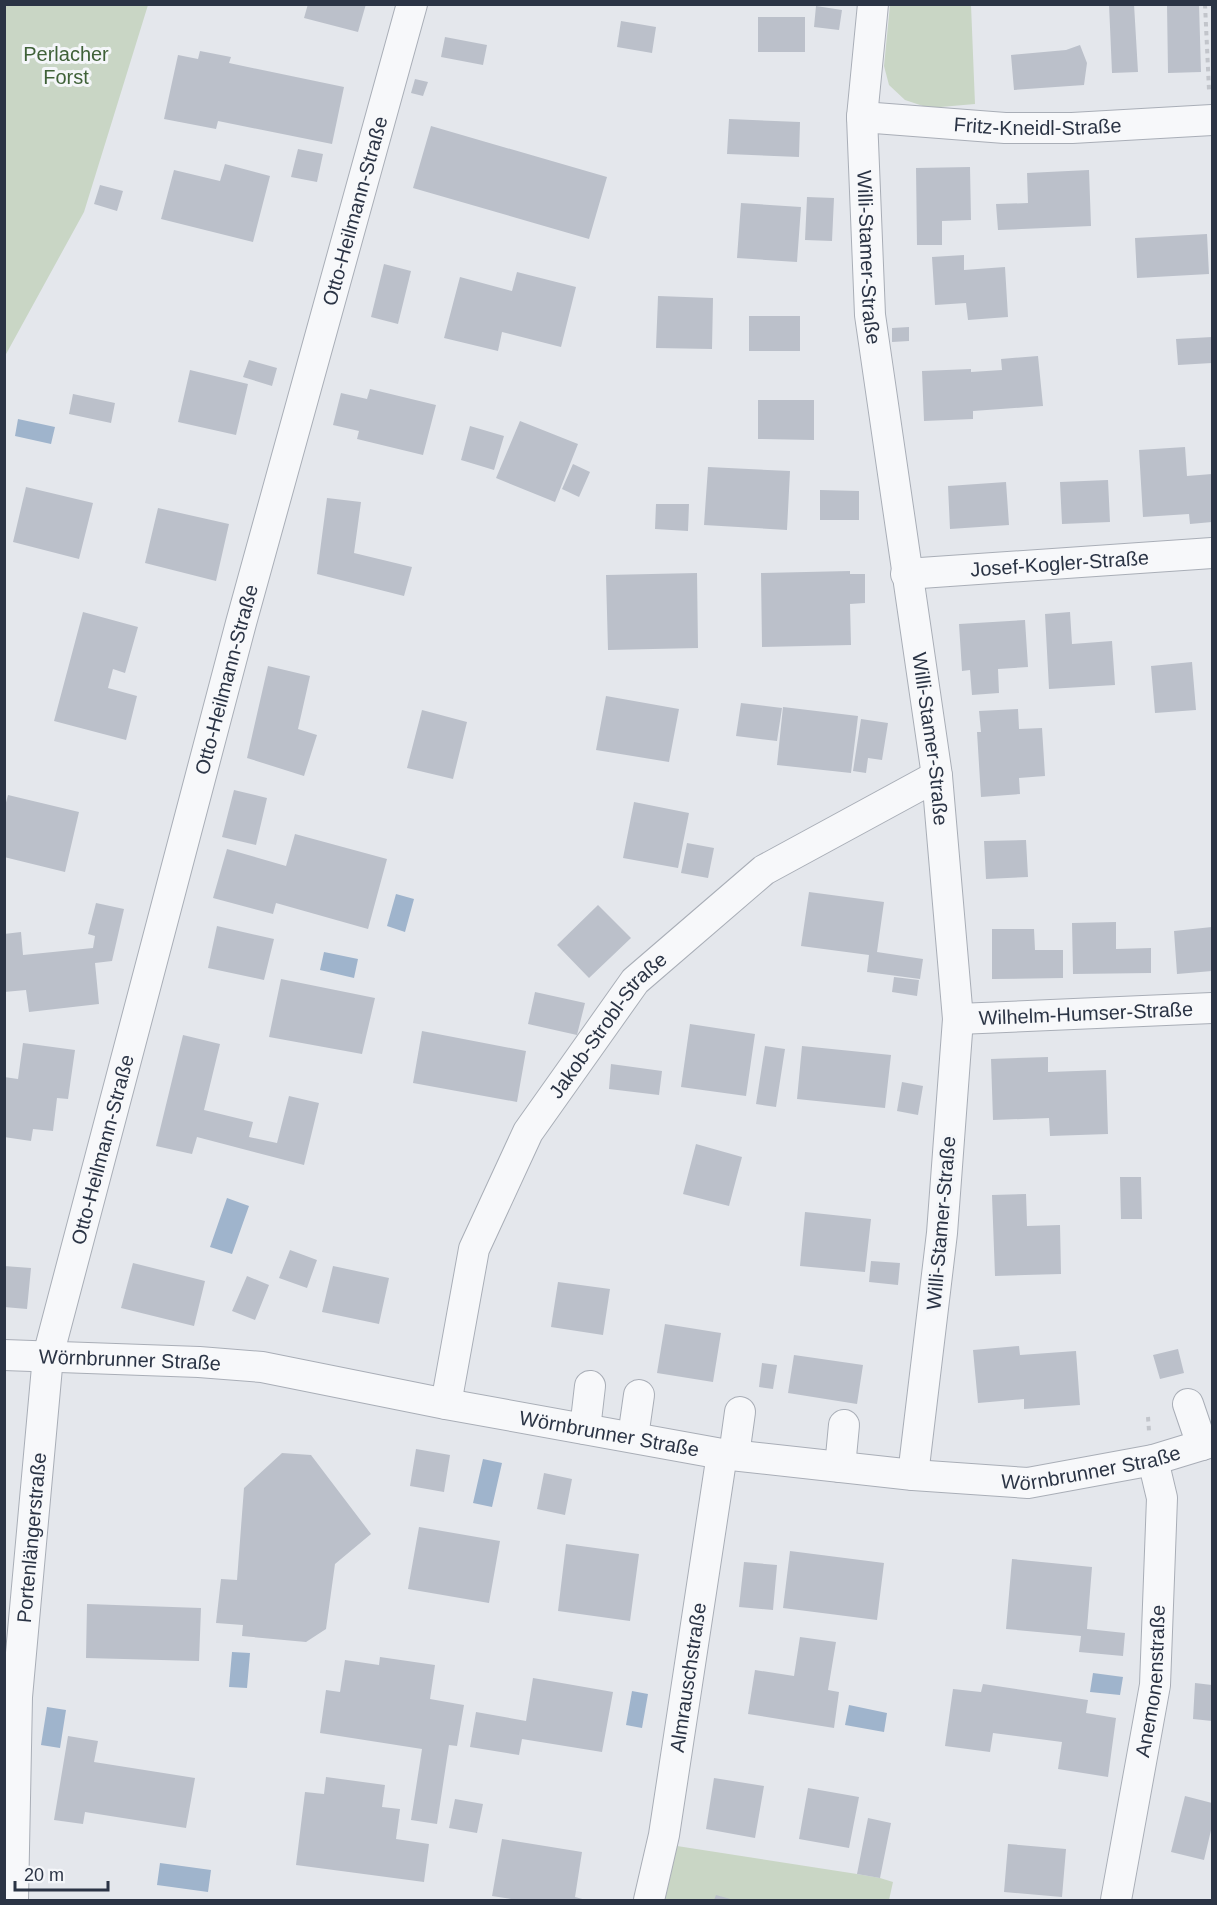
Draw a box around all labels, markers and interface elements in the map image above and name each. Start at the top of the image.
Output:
park label: Perlacher Forst [23,43,109,88]
street label: Fritz-Kneidl-Straße [953,113,1122,139]
street label: Otto-Heilmann-Straße [318,114,392,308]
street label: Willi-Stamer-Straße [853,170,885,346]
street label: Josef-Kogler-Straße [970,546,1150,581]
street label: Otto-Heilmann-Straße [191,582,262,777]
street label: Willi-Stamer-Straße [908,651,952,827]
street label: Jakob-Strobl-Straße [545,948,671,1102]
street label: Wilhelm-Humser-Straße [978,998,1194,1029]
street label: Otto-Heilmann-Straße [67,1052,138,1247]
street label: Willi-Stamer-Straße [922,1135,960,1311]
street label: Wörnbrunner Straße [38,1345,222,1375]
street label: Wörnbrunner Straße [518,1407,701,1461]
street label: Wörnbrunner Straße [1000,1441,1183,1494]
street label: Portenlängerstraße [13,1451,50,1624]
street label: Almrauschstraße [666,1601,710,1754]
street label: Anemonenstraße [1131,1604,1169,1759]
scale bar [15,1854,108,1892]
text: 20 m [24,1865,64,1885]

